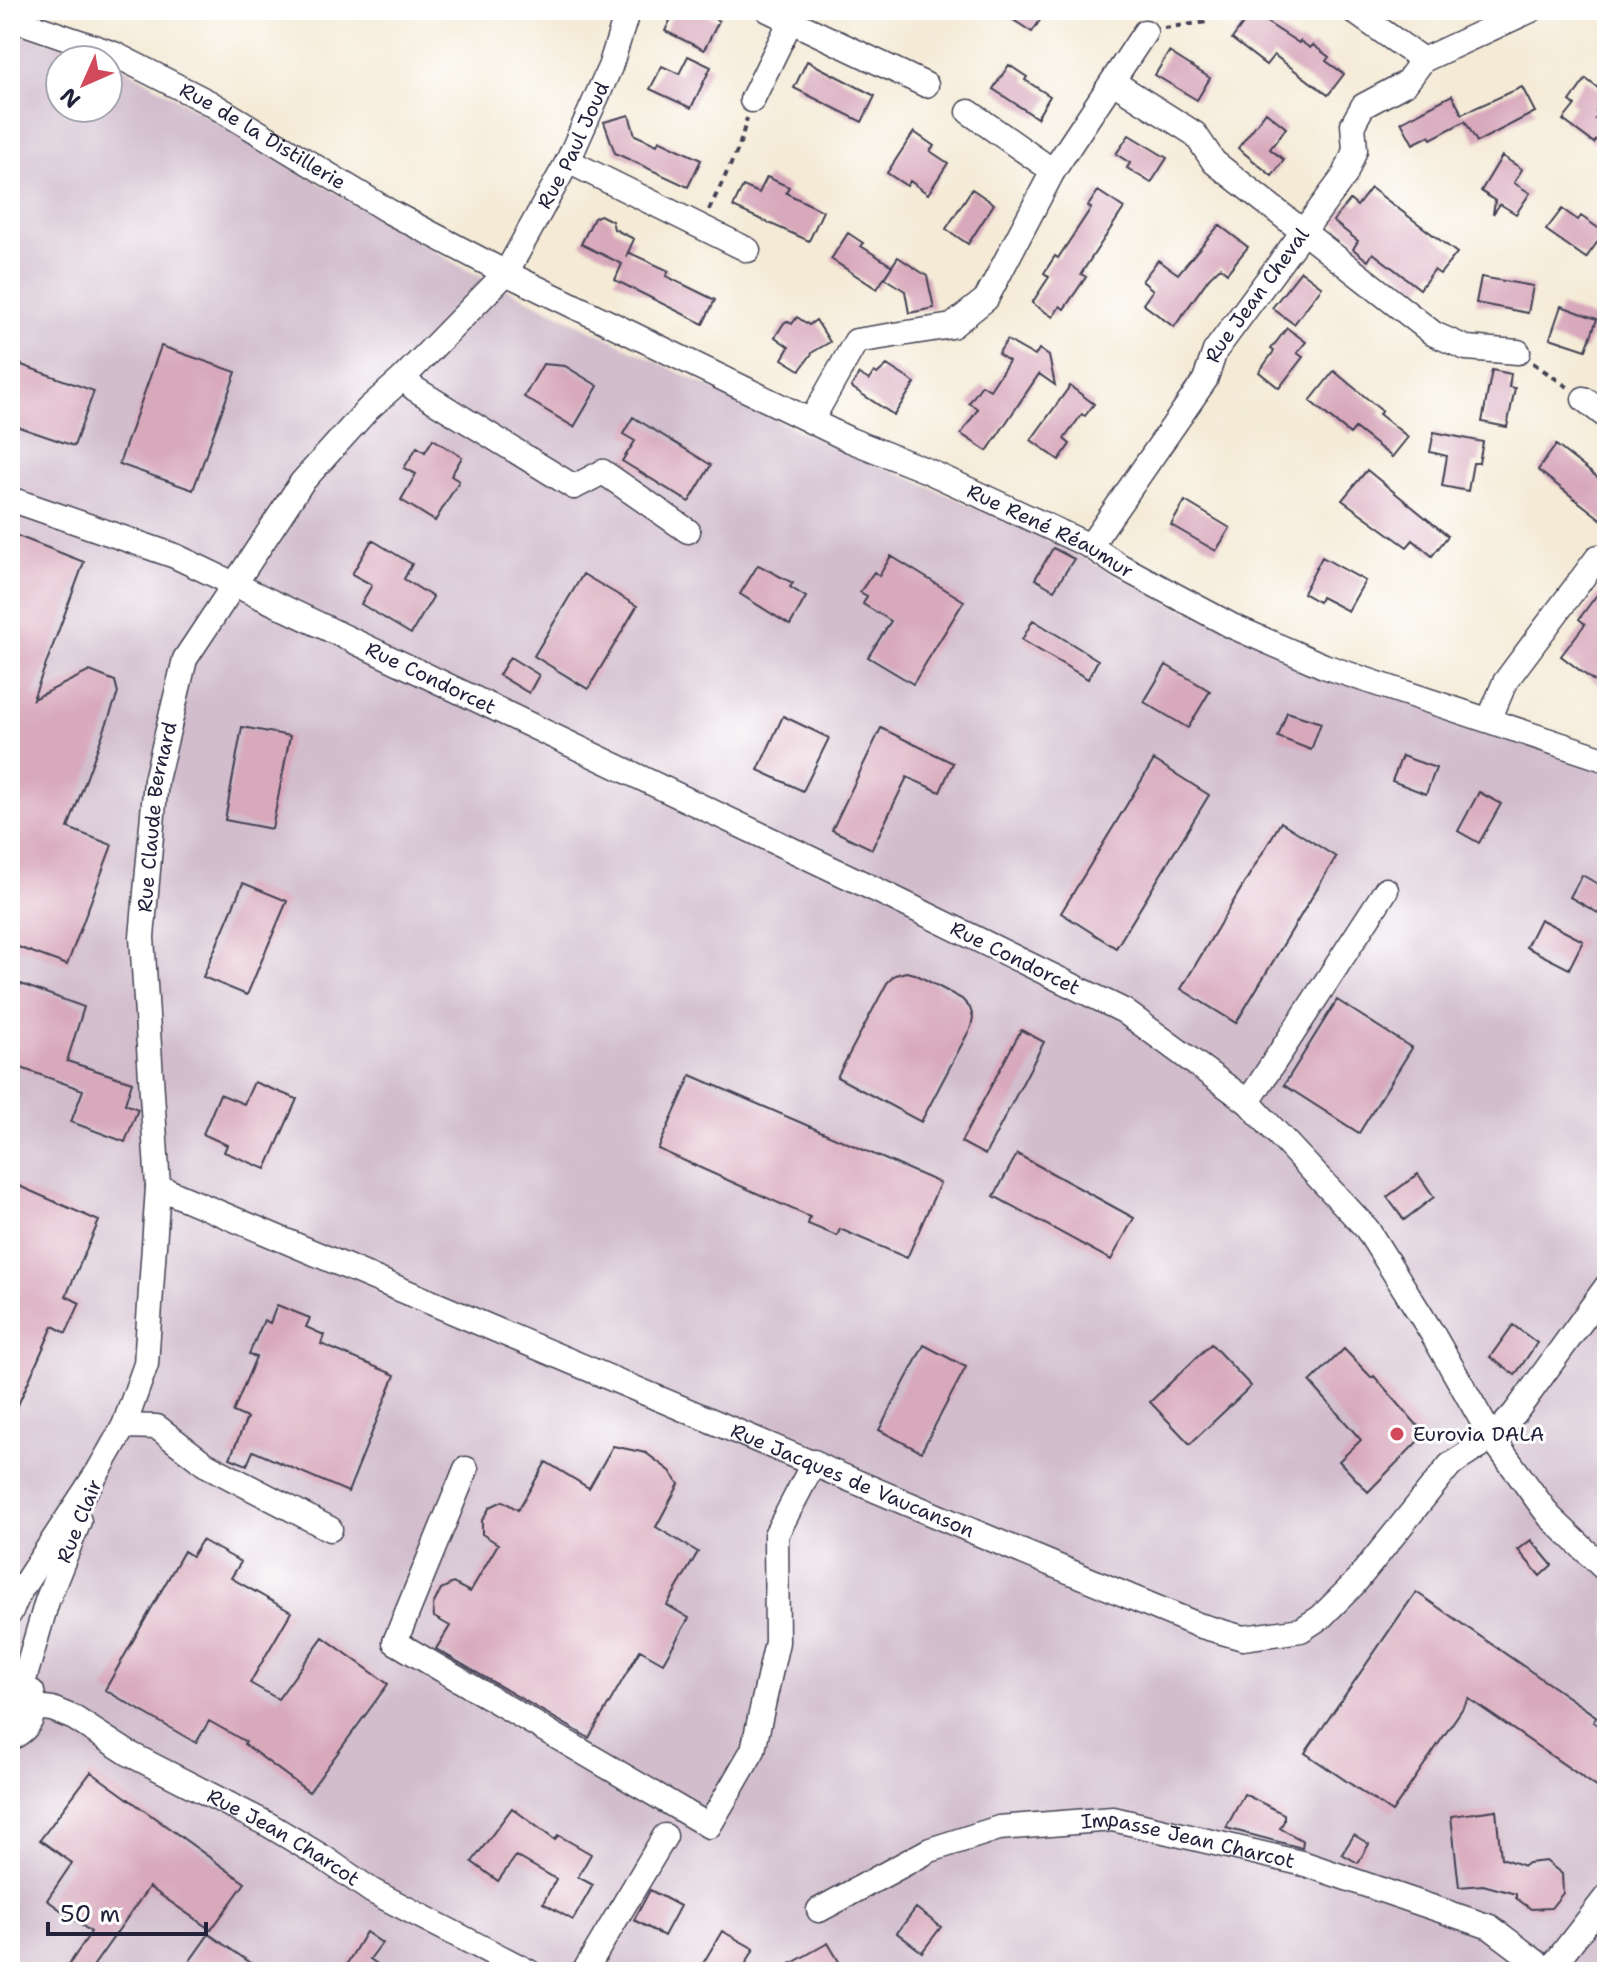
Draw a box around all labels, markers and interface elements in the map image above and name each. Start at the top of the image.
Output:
north arrow [44,44,124,124]
street label: Rue de la Distillerie [175,77,351,195]
street label: Rue Paul Joud [531,77,615,213]
text: N [54,81,87,114]
street label: Rue Jean Cheval [1199,223,1315,366]
street label: Rue René Réaumur [963,478,1138,584]
street label: Rue Condorcet [362,636,500,720]
street label: Rue Claude Bernard [131,719,183,913]
street label: Rue Condorcet [946,915,1084,1001]
street label: Rue Jacques de Vaucanson [727,1417,978,1543]
place label: Eurovia DALA [1413,1421,1544,1447]
marker: Eurovia DALA [1388,1425,1406,1443]
street label: Rue Clair [50,1475,108,1567]
street label: Rue Jean Charcot [203,1783,365,1892]
street label: Impasse Jean Charcot [1080,1805,1297,1874]
scale bar [48,1886,206,1936]
text: 50 m [60,1898,120,1930]

